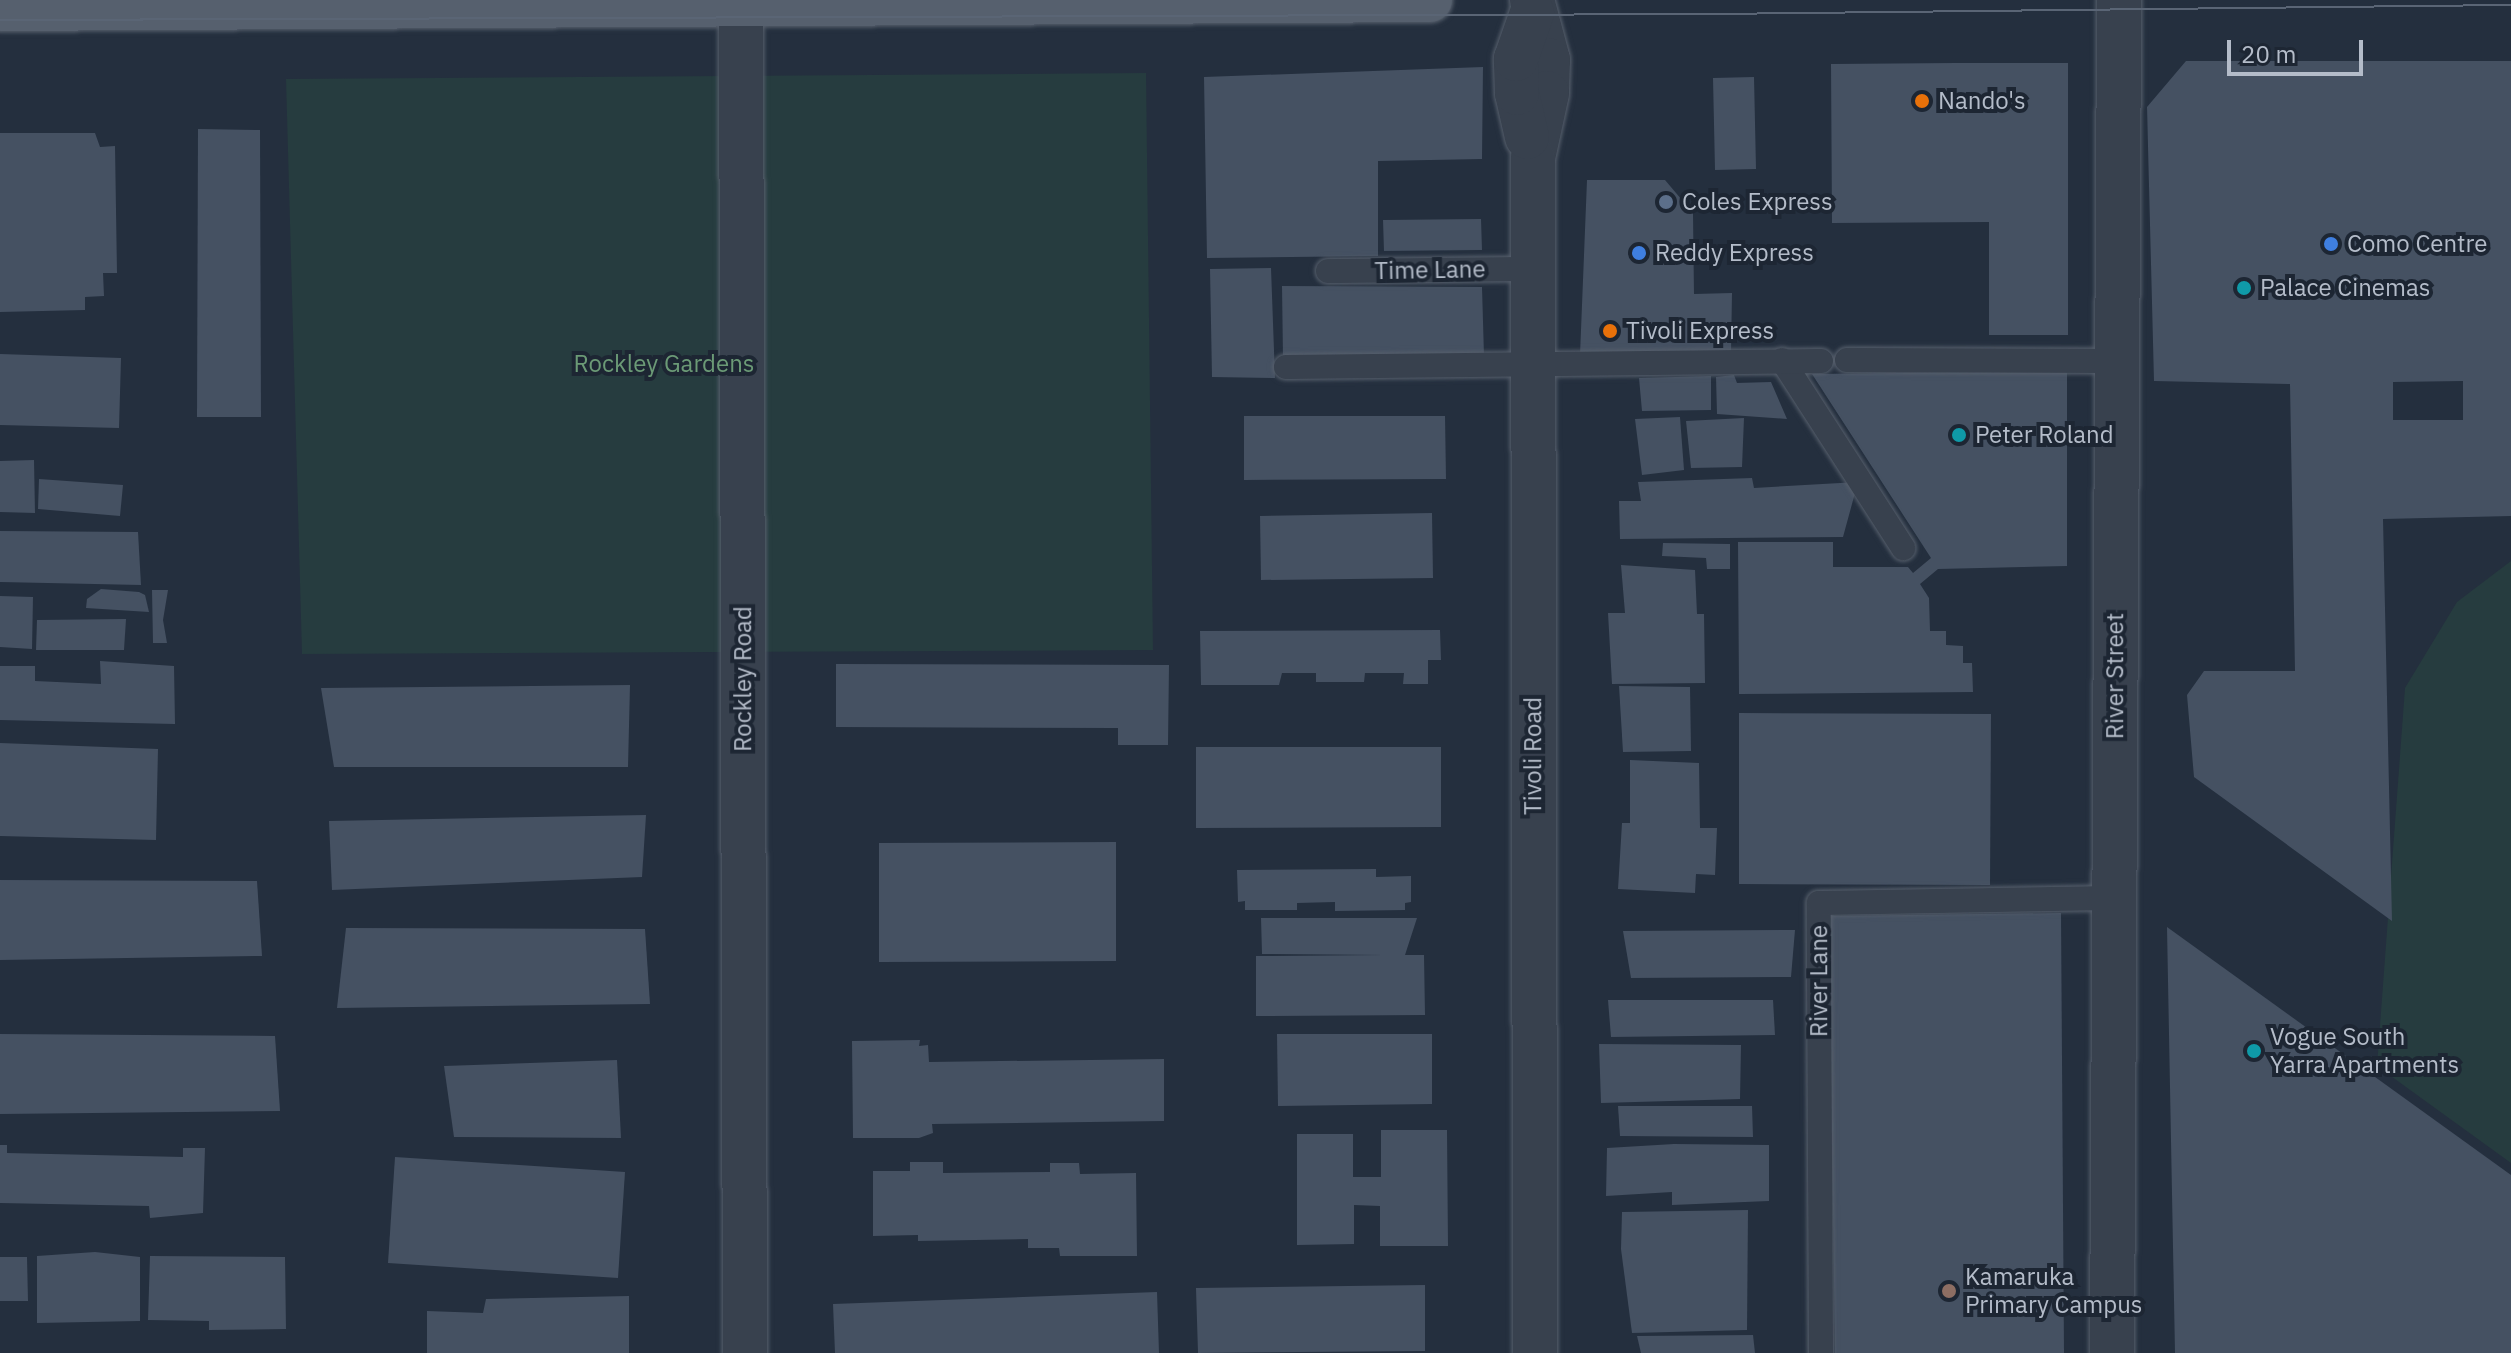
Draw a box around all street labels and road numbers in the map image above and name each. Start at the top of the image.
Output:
street label: Time Lane [1374,255,1486,285]
street label: Rockley Road [729,606,757,752]
street label: River Street [2101,613,2129,739]
street label: Tivoli Road [1519,697,1547,815]
street label: River Lane [1805,925,1833,1037]

